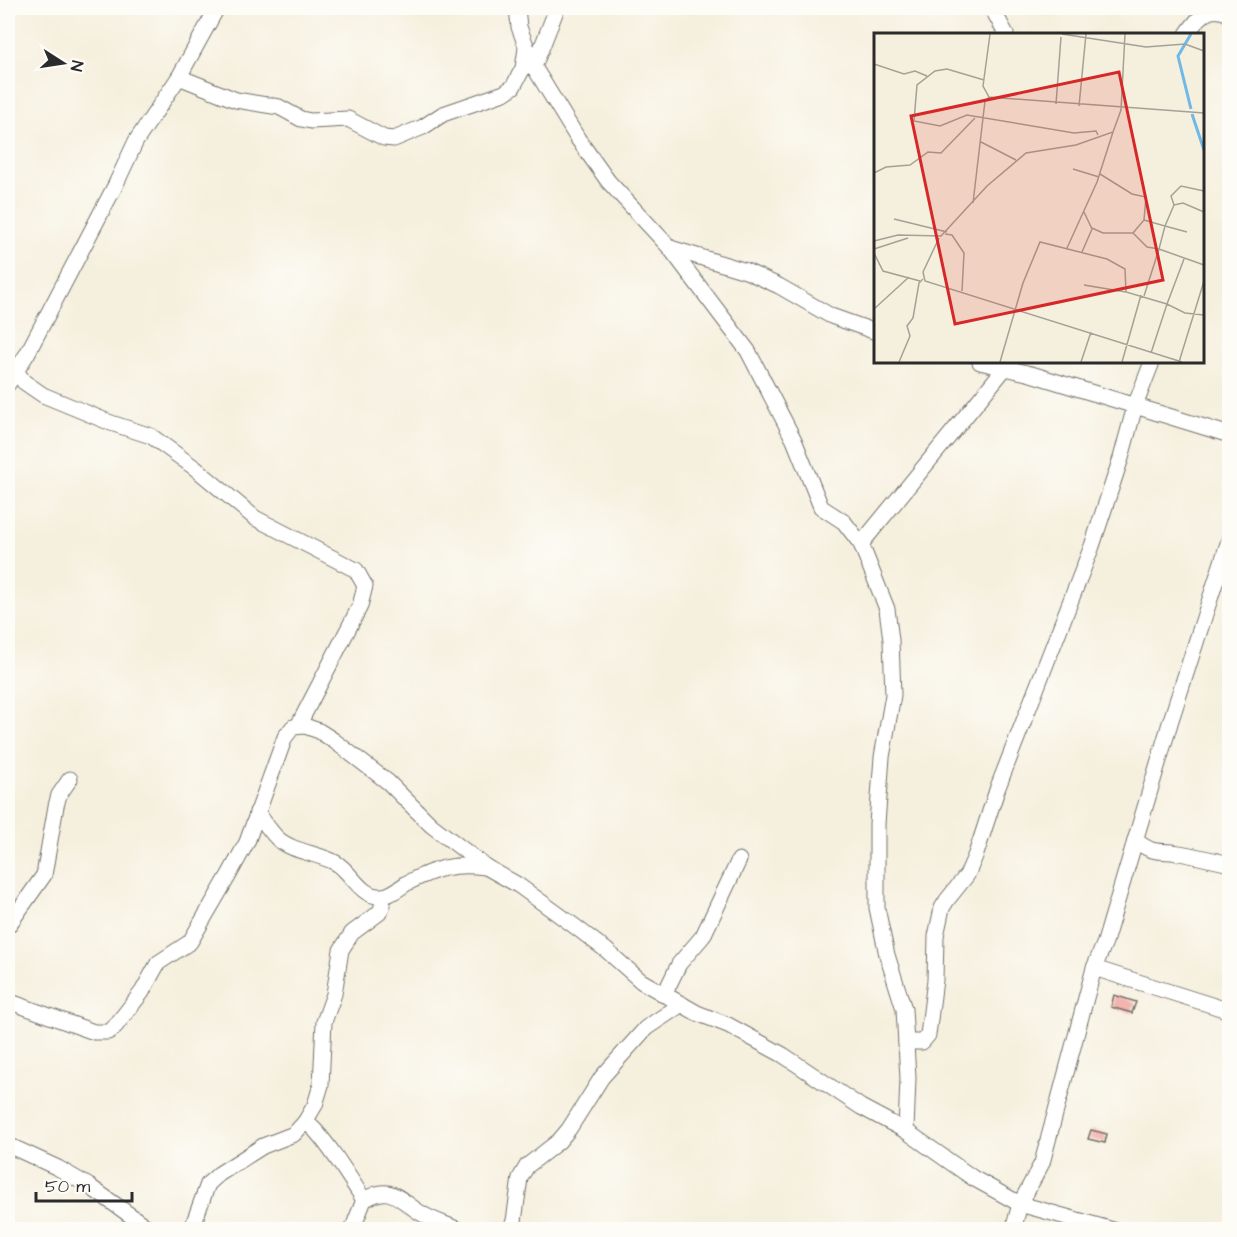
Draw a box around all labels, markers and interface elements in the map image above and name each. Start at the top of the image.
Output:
north arrow [33,33,93,93]
inset map [874,33,1204,363]
text: N [65,59,88,73]
scale bar [36,1165,132,1203]
text: 50 m [45,1174,90,1199]

